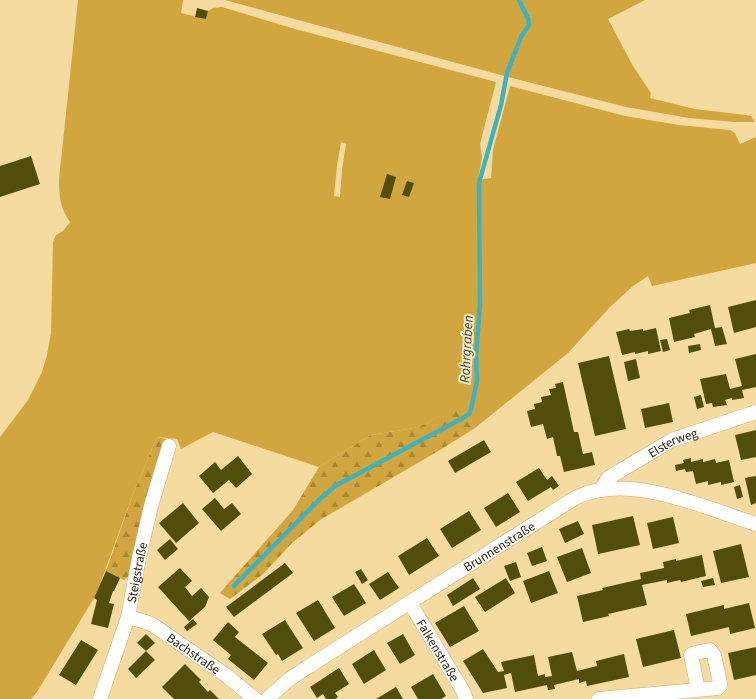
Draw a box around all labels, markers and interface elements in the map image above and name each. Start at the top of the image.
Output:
water label: Rohrgraben [455,315,479,384]
street label: Elsterweg [645,424,700,462]
street label: Brunnenstraße [460,518,539,576]
street label: Steigstraße [123,541,152,604]
street label: Falkenstraße [412,616,463,685]
street label: Bachstraße [163,629,224,679]

